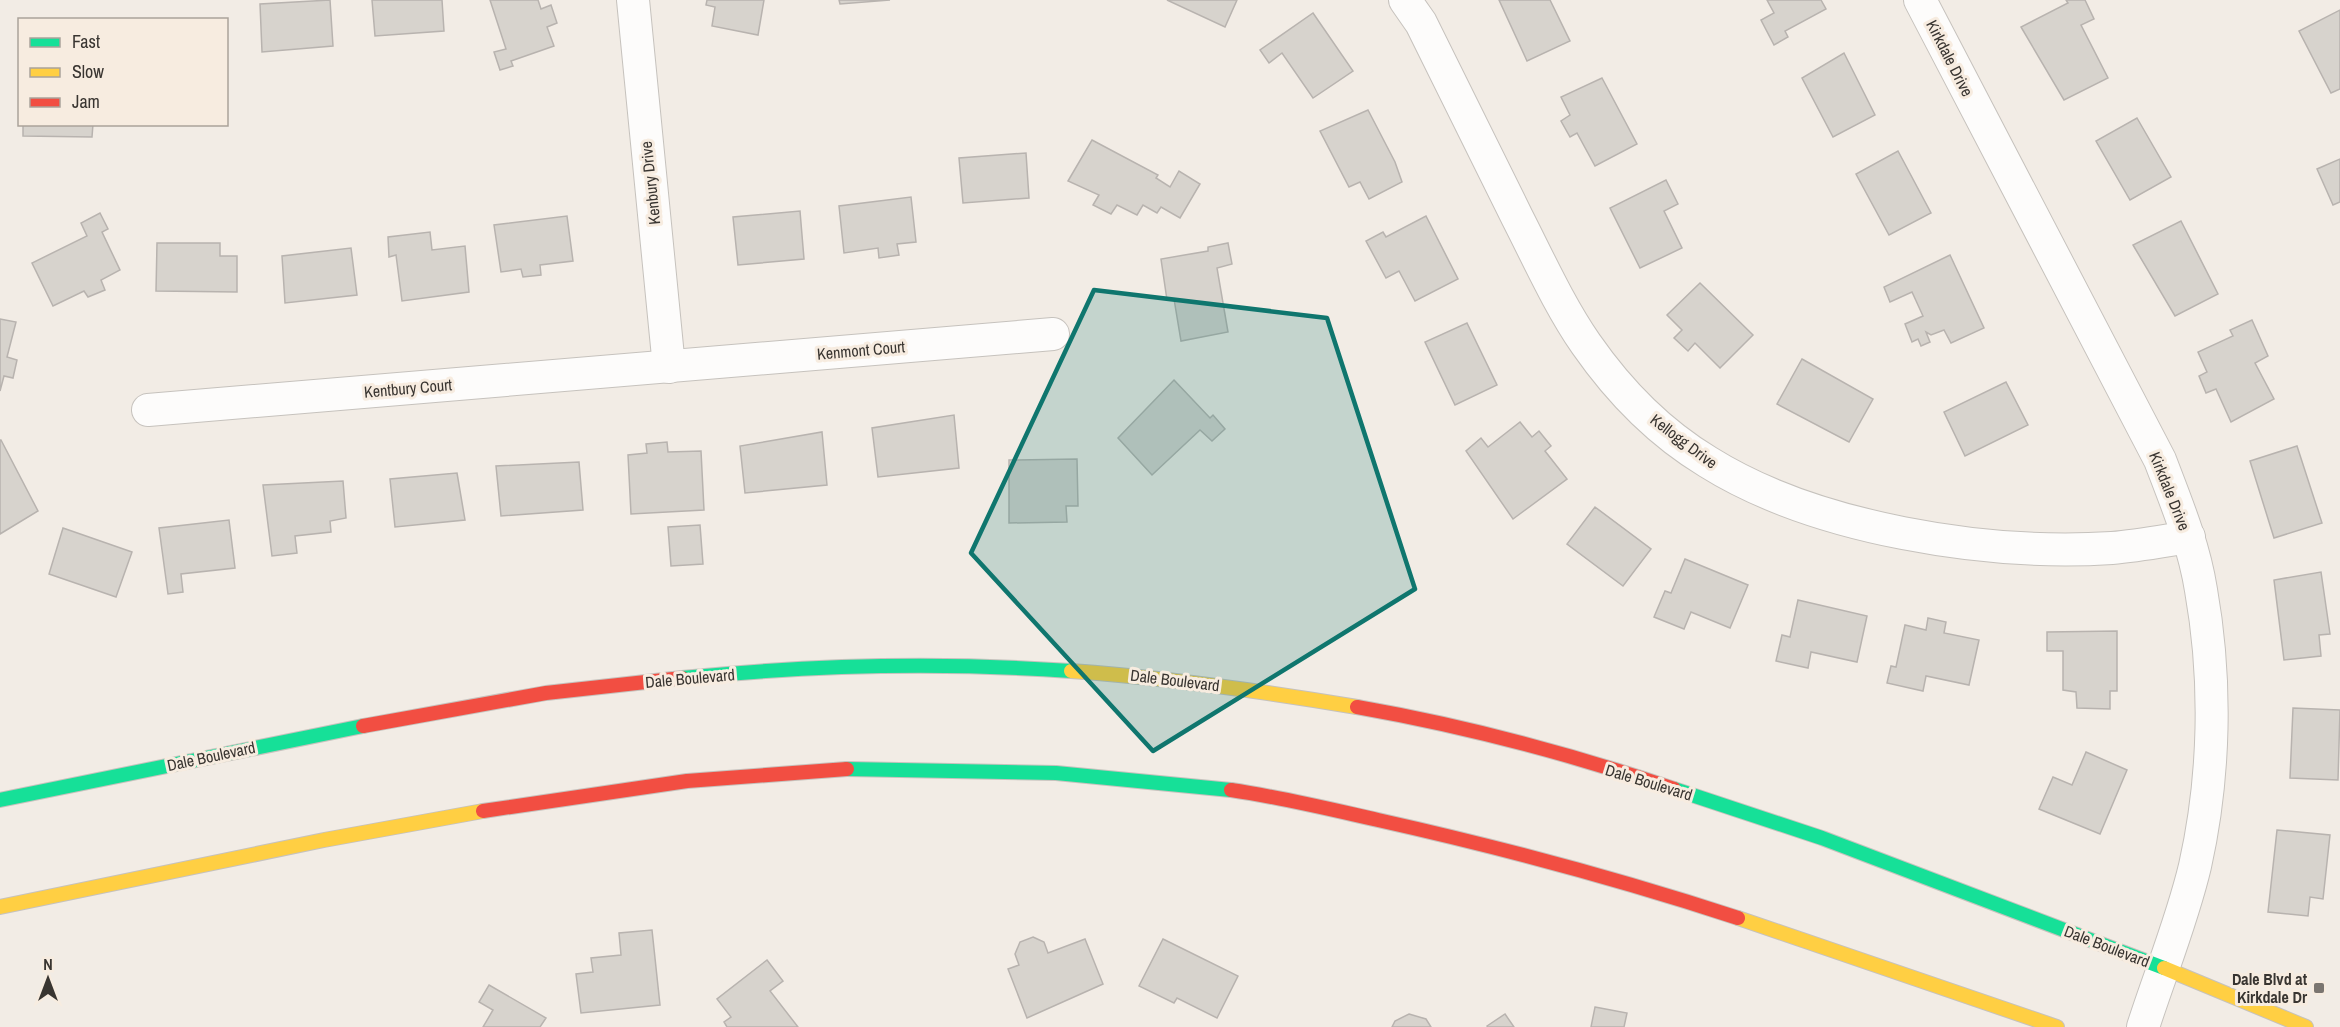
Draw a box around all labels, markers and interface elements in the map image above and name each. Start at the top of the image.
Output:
street label: Kirkdale Drive [1921,16,1979,100]
legend [18,18,228,126]
text: Fast [72,29,100,54]
text: Slow [72,59,104,84]
text: Jam [72,89,100,114]
street label: Kenbury Drive [635,140,665,226]
street label: Kenmont Court [816,335,906,365]
street label: Kentbury Court [363,373,453,403]
street label: Kellogg Drive [1646,409,1722,473]
street label: Kirkdale Drive [2144,448,2196,534]
street label: Dale Boulevard [644,663,736,693]
street label: Dale Boulevard [1129,664,1221,696]
street label: Dale Boulevard [165,736,257,776]
street label: Dale Boulevard [1603,758,1695,806]
street label: Dale Boulevard [2061,920,2153,972]
north arrow [18,949,78,1009]
text: N [43,953,53,975]
place label: Dale Blvd at Kirkdale Dr [2232,968,2308,1008]
marker: Dale Blvd at Kirkdale Dr [2312,981,2326,995]

